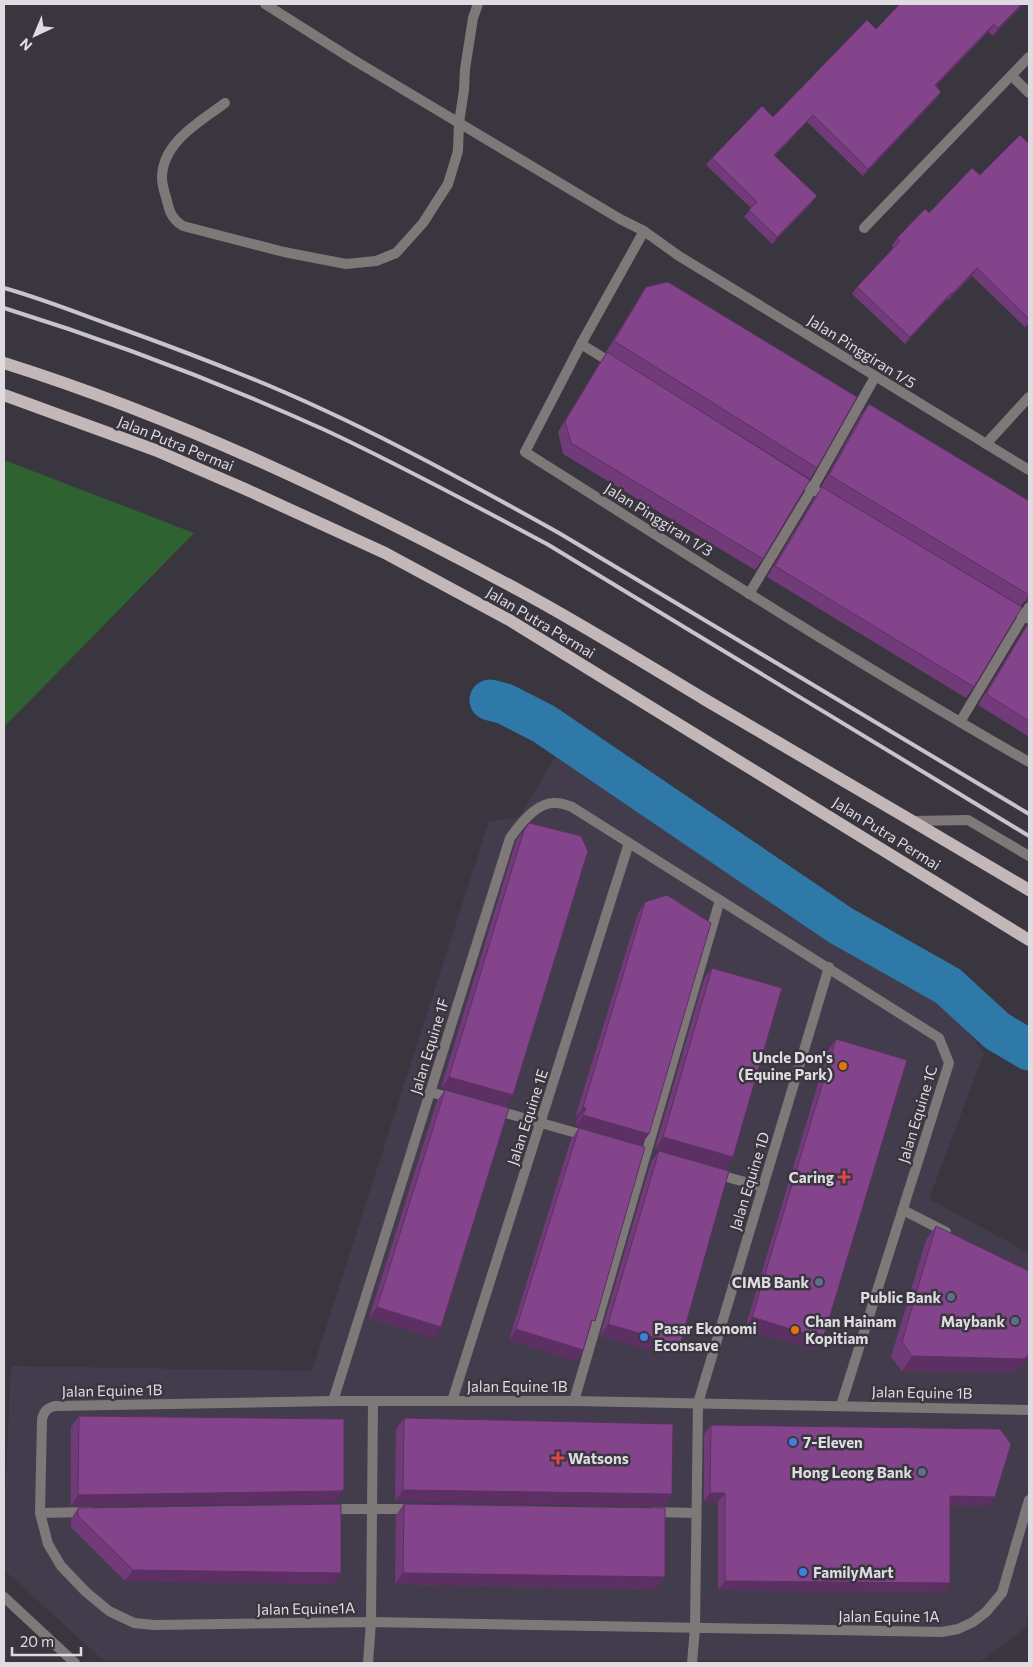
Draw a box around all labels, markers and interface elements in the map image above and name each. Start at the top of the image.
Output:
north arrow [10,10,60,60]
text: N [16,35,35,54]
street label: Jalan Pinggiran 1/5 [805,310,919,392]
street label: Jalan Putra Permai [115,411,237,475]
street label: Jalan Pinggiran 1/3 [602,478,716,560]
street label: Jalan Putra Permai [483,582,599,662]
street label: Jalan Putra Permai [830,793,944,873]
street label: Jalan Equine 1F [406,996,452,1096]
place label: Uncle Don's (Equine Park) [738,1048,833,1083]
marker: Uncle Don's (Equine Park) [837,1060,849,1072]
street label: Jalan Equine 1C [894,1063,940,1165]
street label: Jalan Equine 1E [503,1067,551,1167]
street label: Jalan Equine 1D [725,1130,773,1232]
place label: Caring [789,1168,834,1186]
marker: Caring [838,1171,850,1183]
place label: CIMB Bank [732,1273,809,1291]
marker: CIMB Bank [813,1276,825,1288]
place label: Public Bank [860,1288,941,1306]
marker: Public Bank [945,1291,957,1303]
place label: Chan Hainam Kopitiam [805,1312,896,1347]
place label: Maybank [941,1312,1005,1330]
marker: Maybank [1009,1315,1021,1327]
place label: Pasar Ekonomi Econsave [654,1319,757,1354]
marker: Chan Hainam Kopitiam [789,1324,801,1336]
marker: Pasar Ekonomi Econsave [638,1331,650,1343]
street label: Jalan Equine 1B [467,1377,568,1395]
street label: Jalan Equine 1B [61,1380,163,1400]
street label: Jalan Equine 1B [871,1382,973,1402]
place label: 7-Eleven [803,1433,863,1451]
marker: 7-Eleven [787,1436,799,1448]
place label: Watsons [568,1449,629,1467]
marker: Watsons [552,1452,564,1464]
place label: Hong Leong Bank [792,1463,912,1481]
marker: Hong Leong Bank [916,1466,928,1478]
place label: FamilyMart [813,1563,894,1581]
marker: FamilyMart [797,1566,809,1578]
street label: Jalan Equine1A [257,1598,355,1618]
street label: Jalan Equine 1A [838,1607,940,1625]
scale bar [12,1624,81,1656]
text: 20 m [20,1632,54,1650]

